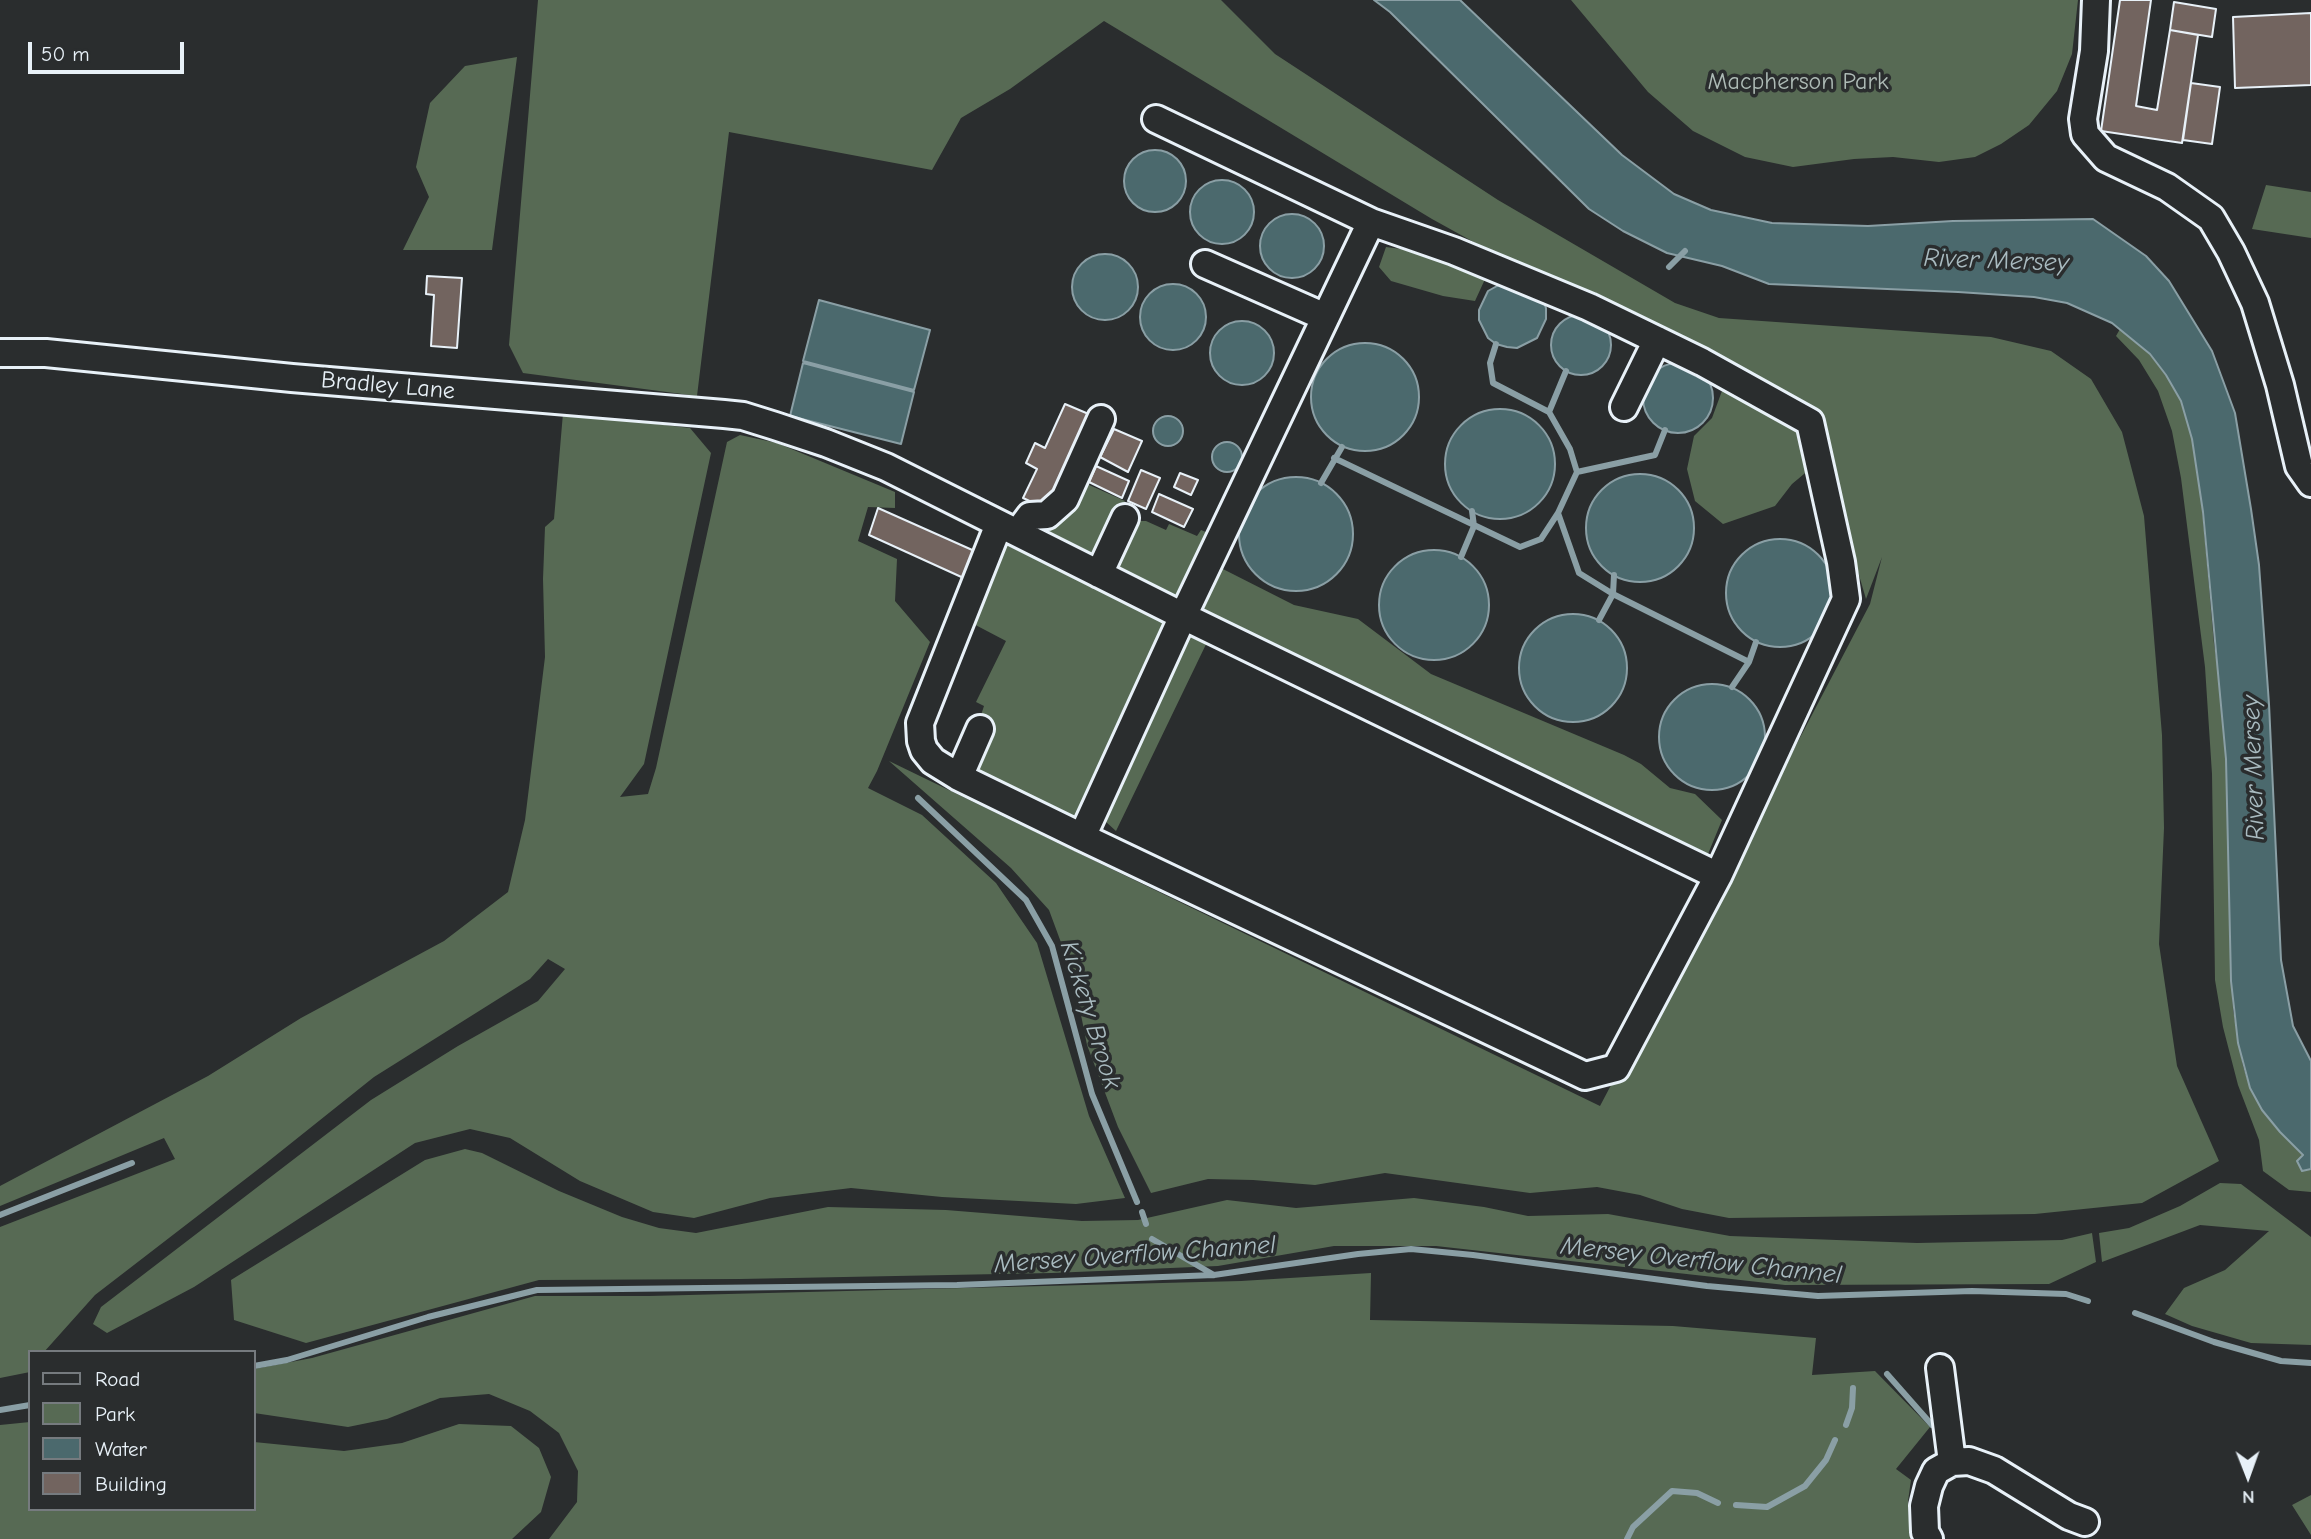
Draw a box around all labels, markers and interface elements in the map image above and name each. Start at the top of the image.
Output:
scale bar [32,28,187,72]
text: 50 m [41,42,90,66]
park label: Macpherson Park [1707,68,1889,96]
water label: River Mersey [1923,243,2069,279]
street label: Bradley Lane [320,366,456,406]
water label: River Mersey [2236,695,2272,841]
water label: Kickety Brook [1053,937,1127,1093]
water label: Mersey Overflow Channel [993,1230,1277,1280]
water label: Mersey Overflow Channel [1559,1231,1843,1291]
legend [28,1350,256,1511]
text: Road [95,1367,140,1391]
text: Park [95,1402,135,1426]
text: Water [95,1437,147,1461]
north arrow [2213,1441,2283,1511]
text: Building [95,1472,167,1496]
text: N [2242,1486,2255,1508]

